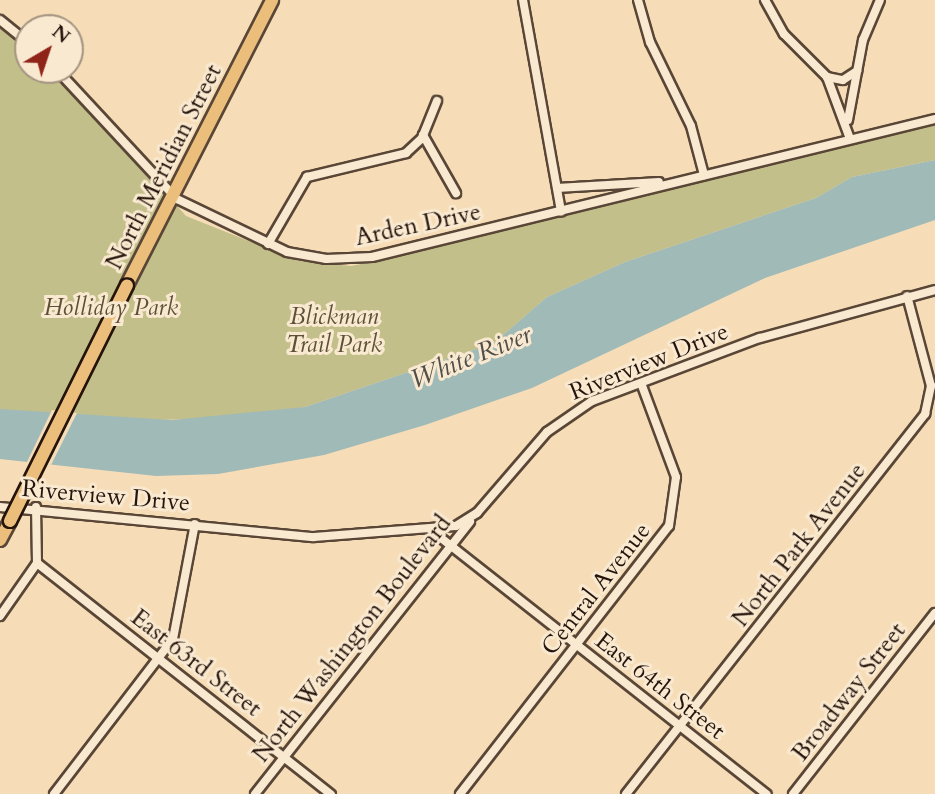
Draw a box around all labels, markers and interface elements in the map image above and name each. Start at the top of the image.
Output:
north arrow [14,14,84,84]
text: N [46,19,76,50]
street label: North Meridian Street [100,60,228,274]
street label: Arden Drive [353,198,483,252]
park label: Holliday Park [44,294,178,322]
park label: Blickman Trail Park [286,303,382,359]
street label: Riverview Drive [565,317,733,407]
water label: White River [406,319,536,395]
street label: North Park Avenue [726,457,872,633]
street label: Riverview Drive [21,474,191,518]
street label: North Washington Boulevard [247,510,457,768]
street label: Central Avenue [535,517,657,661]
street label: East 63rd Street [125,603,267,723]
street label: Broadway Street [786,617,912,767]
street label: East 64th Street [589,626,731,746]

